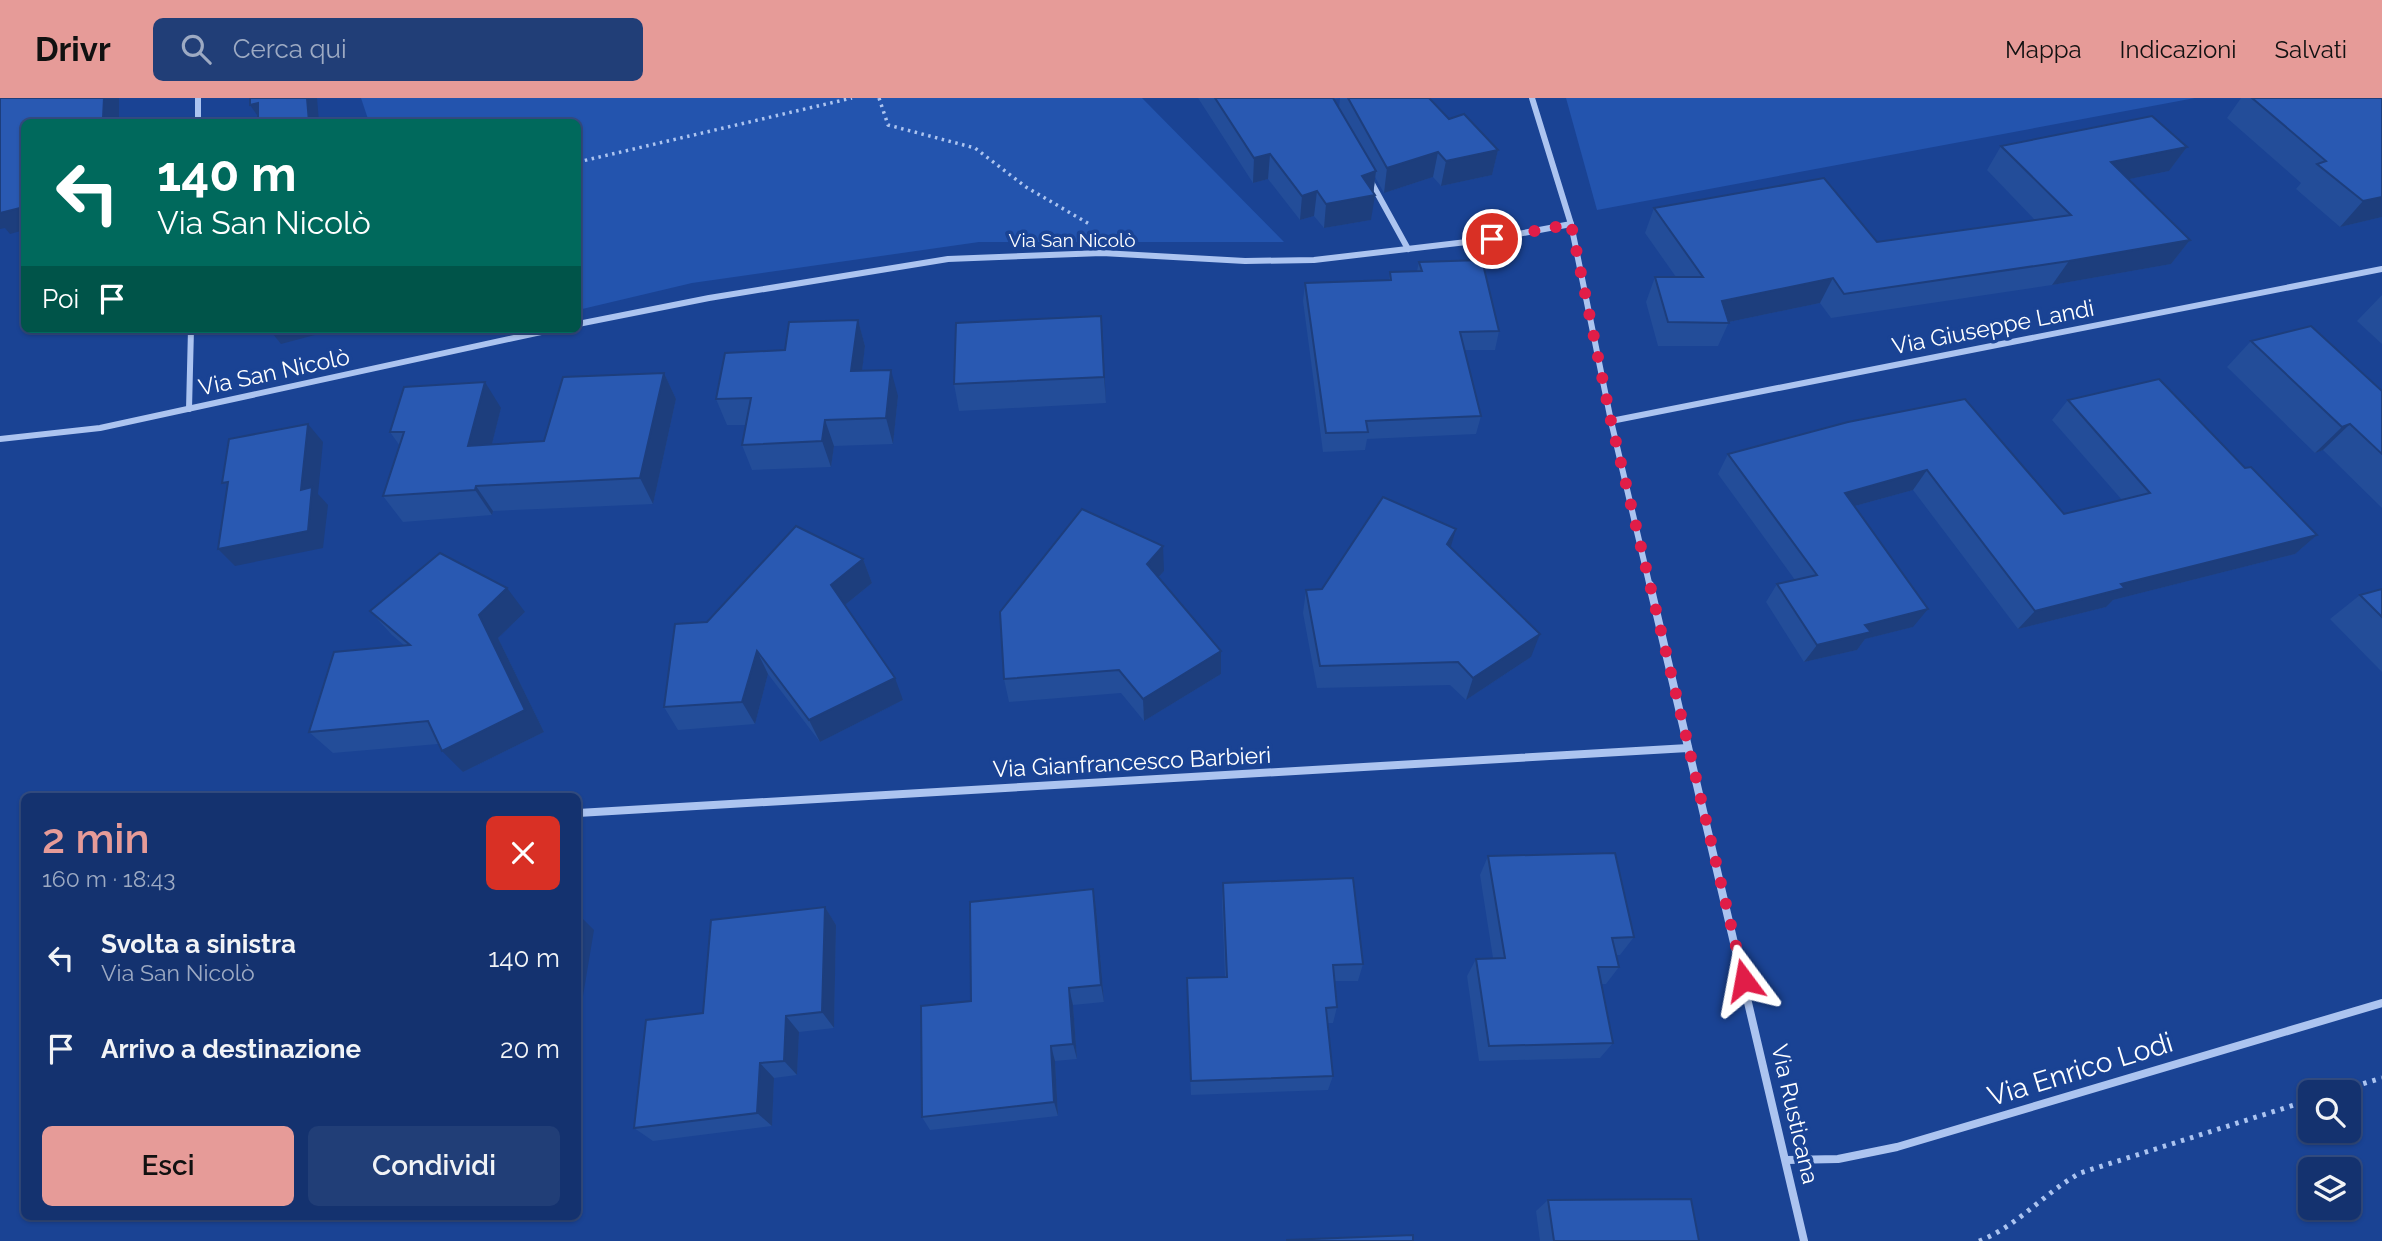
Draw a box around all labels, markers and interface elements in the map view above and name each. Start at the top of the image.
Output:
search box [153,18,643,81]
text: Drivr [35,30,111,69]
icon: search [177,30,215,68]
text: Cerca qui [233,34,347,64]
text: Mappa [2005,35,2082,64]
text: Indicazioni [2120,35,2237,64]
text: Salvati [2275,35,2347,64]
text: 140 m [157,145,297,202]
icon: left [42,147,133,238]
text: Via San Nicolò [157,204,371,241]
pin [1462,209,1522,269]
icon: arrive [1473,220,1511,258]
street label: Via San Nicolò [1009,229,1135,251]
icon: arrive [93,280,131,318]
text: Poi [42,284,79,314]
street label: Via Giuseppe Landi [1890,294,2096,359]
street label: Via San Nicolò [196,342,352,401]
street label: Via Gianfrancesco Barbieri [992,741,1272,782]
text: 2 min [42,814,150,863]
button: close [486,816,560,890]
text: 160 m · 18:43 [42,865,176,892]
text: Svolta a sinistra [101,929,296,959]
icon: left [42,939,80,977]
text: 140 m [488,943,560,973]
position arrow [1707,943,1781,1017]
text: Via San Nicolò [101,959,255,986]
street label: Via Enrico Lodi [1984,1026,2177,1113]
icon: arrive [42,1030,80,1068]
text: Arrivo a destinazione [101,1034,361,1064]
text: 20 m [500,1034,560,1064]
street label: Via Rusticana [1766,1041,1825,1186]
map controls [2298,1080,2361,1220]
button: search [2298,1080,2361,1143]
button: Esci [42,1126,294,1206]
button: Condividi [308,1126,560,1206]
button: layers [2298,1157,2361,1220]

